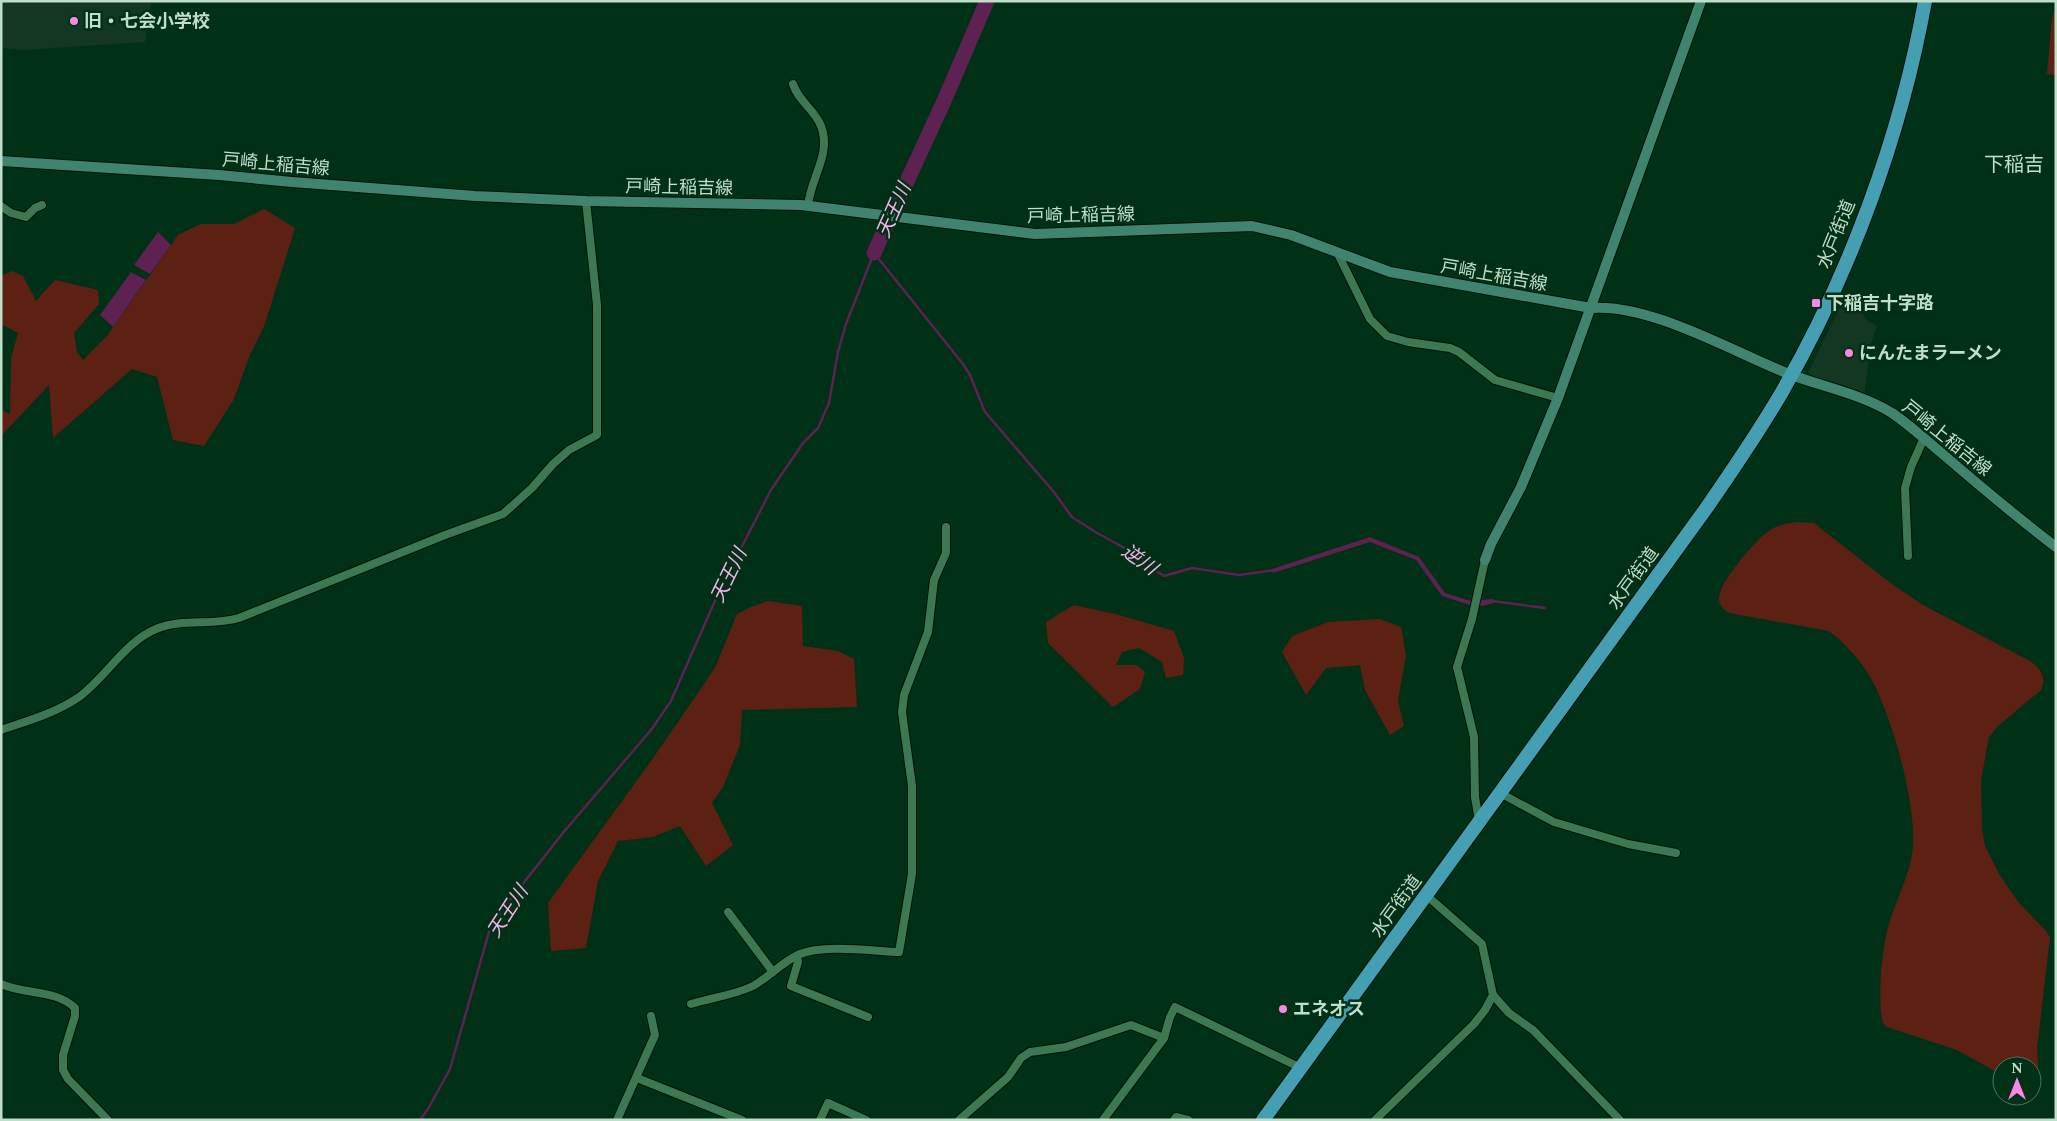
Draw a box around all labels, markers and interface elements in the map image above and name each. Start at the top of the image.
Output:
place label: 旧・七会小学校 [84,8,210,35]
marker: 旧・七会小学校 [68,15,80,27]
street label: 戸崎上稲吉線 [221,146,331,183]
district label: 下稲吉 [1984,150,2044,180]
street label: 戸崎上稲吉線 [625,173,733,202]
water label: 天王川 [870,177,920,243]
street label: 水戸街道 [1810,196,1862,273]
street label: 戸崎上稲吉線 [1027,201,1135,230]
street label: 戸崎上稲吉線 [1438,253,1549,298]
place label: 下稲吉十字路 [1826,290,1934,317]
marker: 下稲吉十字路 [1810,297,1822,309]
place label: にんたまラーメン [1859,340,2002,367]
marker: にんたまラーメン [1843,347,1855,359]
street label: 戸崎上稲吉線 [1896,394,1997,483]
water label: 逆川 [1115,537,1165,584]
street label: 水戸街道 [1601,541,1665,615]
water label: 天王川 [704,542,756,608]
street label: 水戸街道 [1364,869,1428,943]
water label: 天王川 [481,878,537,944]
place label: エネオス [1293,996,1365,1023]
marker: エネオス [1277,1003,1289,1015]
north arrow [1992,1056,2042,1106]
text: N [2011,1058,2023,1079]

